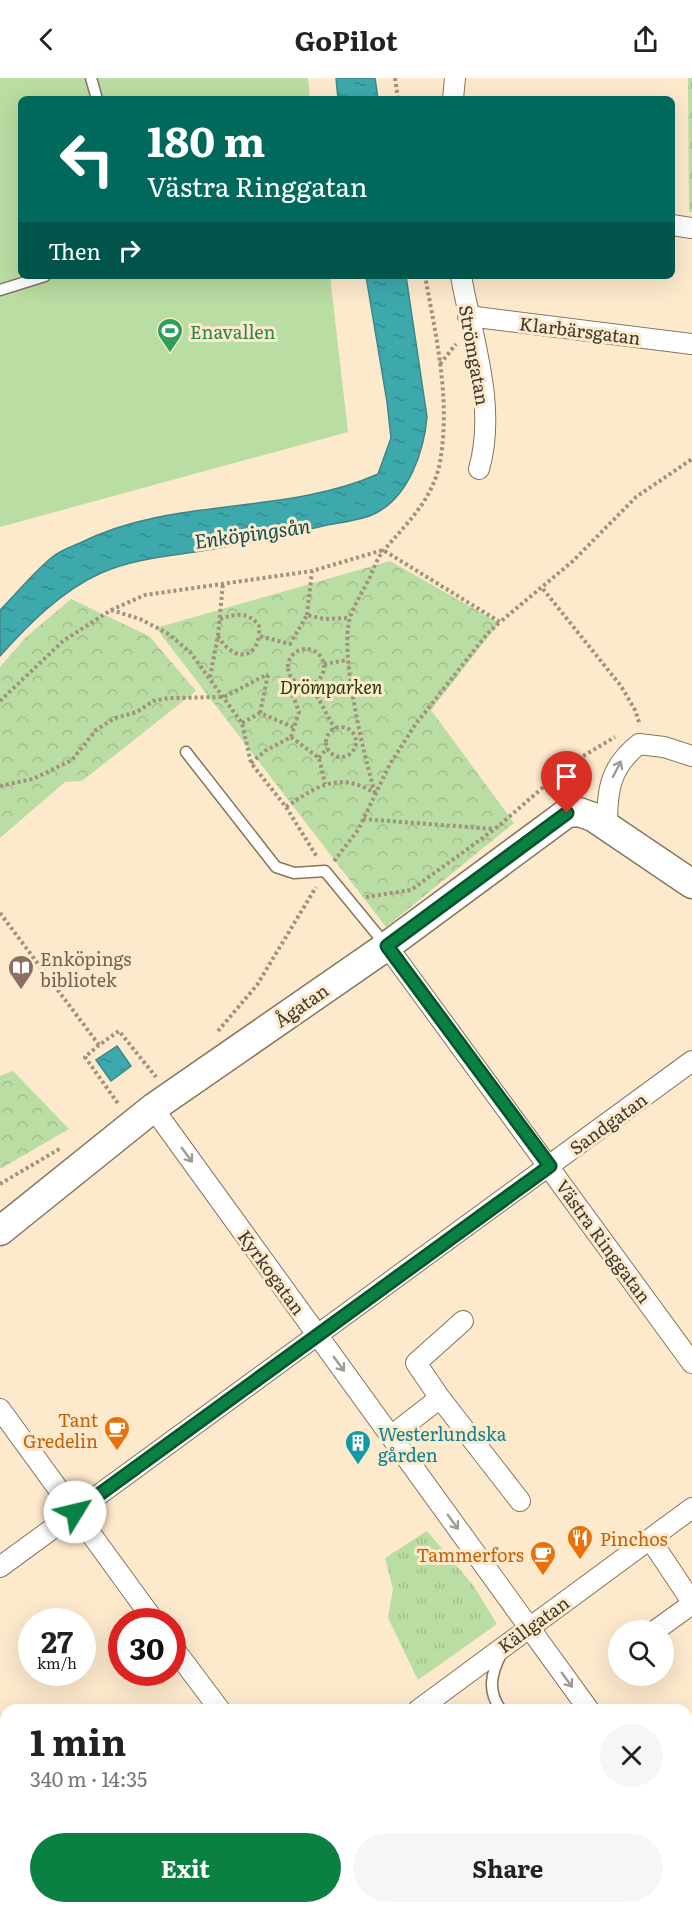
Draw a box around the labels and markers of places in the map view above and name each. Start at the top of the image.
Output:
sports icon: Enavallen [155,316,185,354]
place label: Enavallen [190,318,275,345]
pin [541,751,592,813]
place label: Enköpings bibliotek [40,945,131,993]
library icon: Enköpings bibliotek [6,953,36,991]
place label: Tant Gredelin [23,1406,99,1454]
cafe icon: Tant Gredelin [102,1414,132,1452]
place label: Westerlundska gården [378,1420,507,1468]
building icon: Westerlundska gården [343,1428,373,1466]
restaurant icon: Pinchos [565,1523,595,1561]
place label: Pinchos [600,1525,668,1552]
cafe icon: Tammerfors [528,1539,558,1577]
place label: Tammerfors [416,1541,524,1568]

